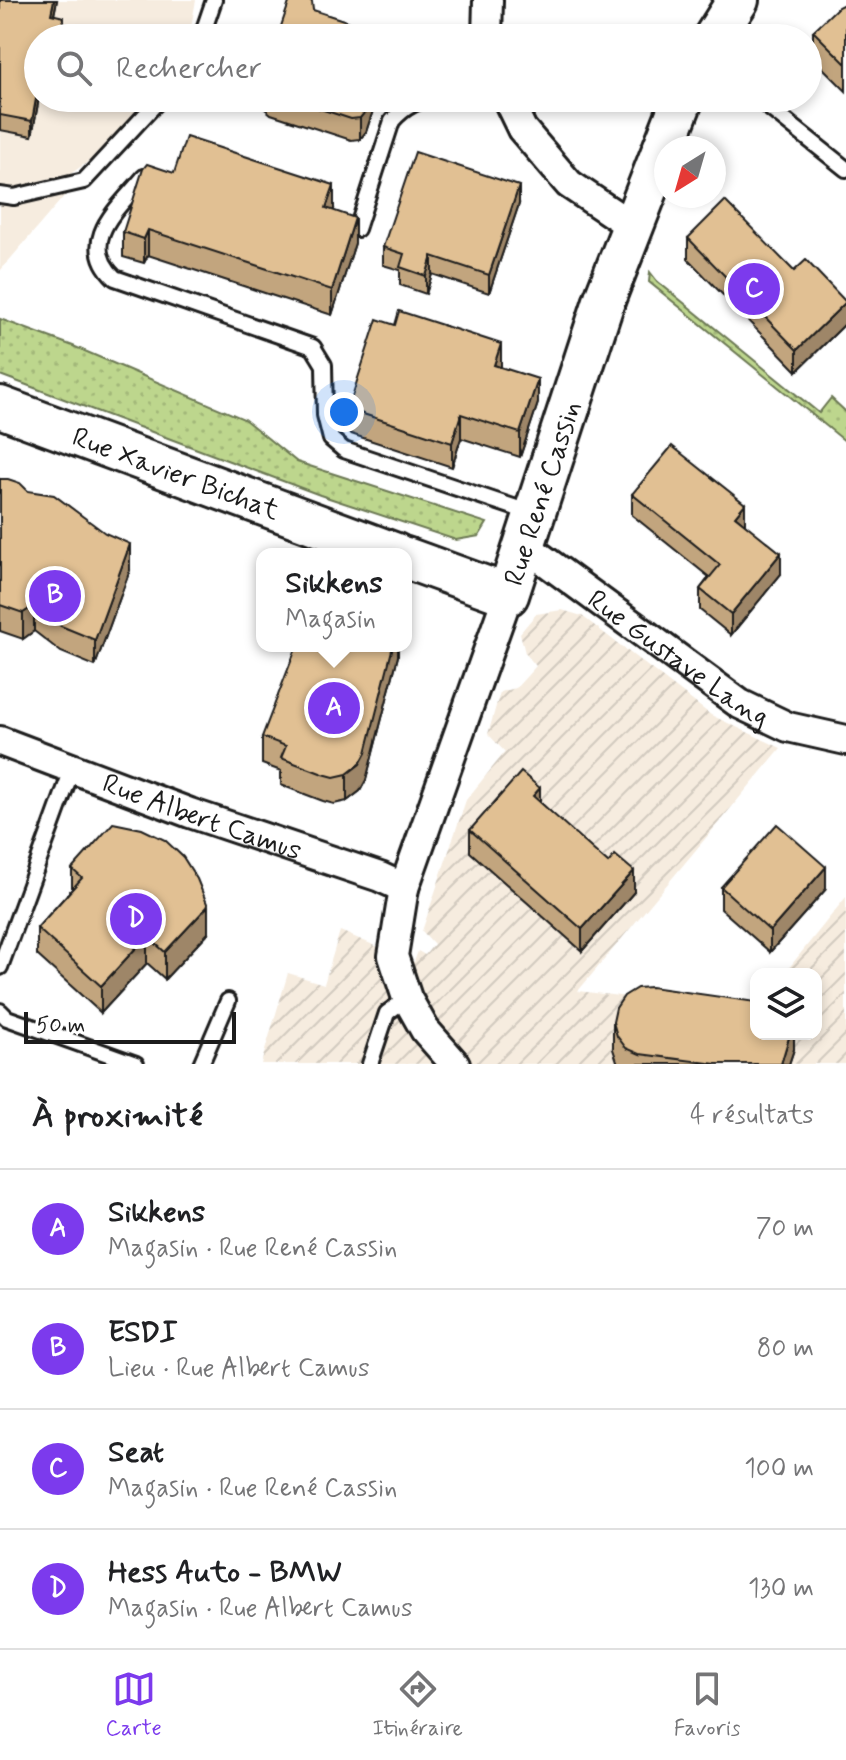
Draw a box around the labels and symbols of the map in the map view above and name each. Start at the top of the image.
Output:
north arrow [654,136,726,208]
pin: C [728,259,780,319]
your location [324,392,364,432]
street label: Rue René Cassin [496,396,591,591]
street label: Rue Xavier Bichat [67,419,285,530]
pin: B [29,566,81,626]
street label: Rue Gustave Lang [579,582,774,736]
pin: A [308,678,360,738]
street label: Rue Albert Camus [97,766,306,870]
pin: D [110,889,162,949]
scale bar [24,1008,236,1044]

